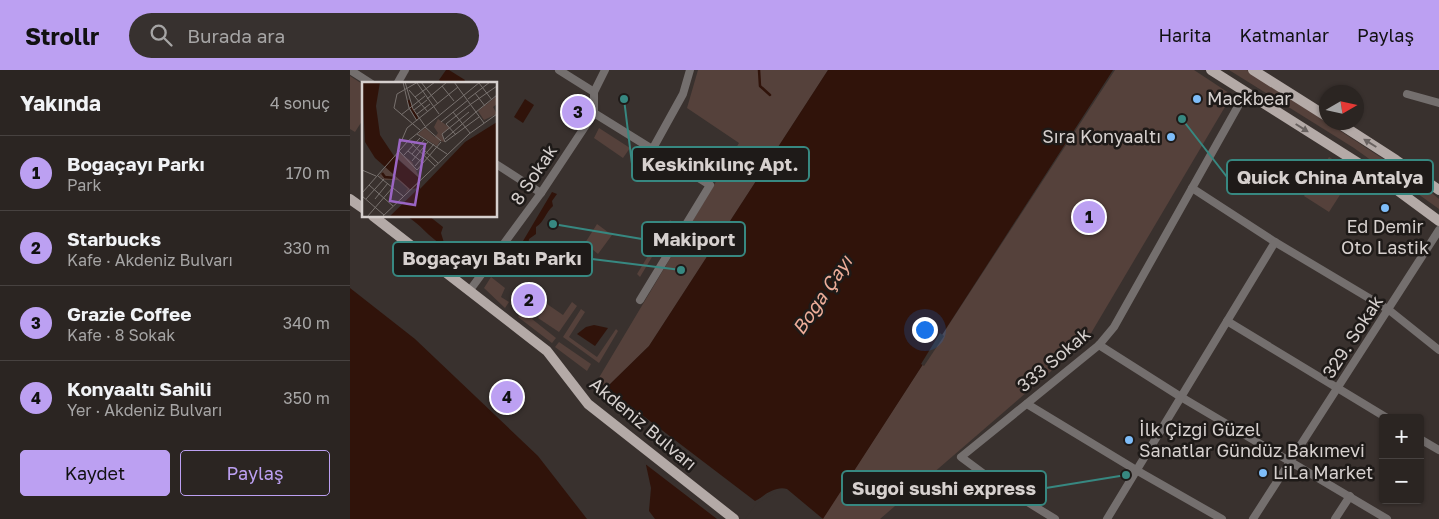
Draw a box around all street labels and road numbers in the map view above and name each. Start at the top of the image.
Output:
street label: 8 Sokak [505,140,561,209]
street label: 329. Sokak [1317,291,1387,382]
street label: 333 Sokak [1012,322,1094,396]
street label: Akdeniz Bulvarı [586,372,702,474]

